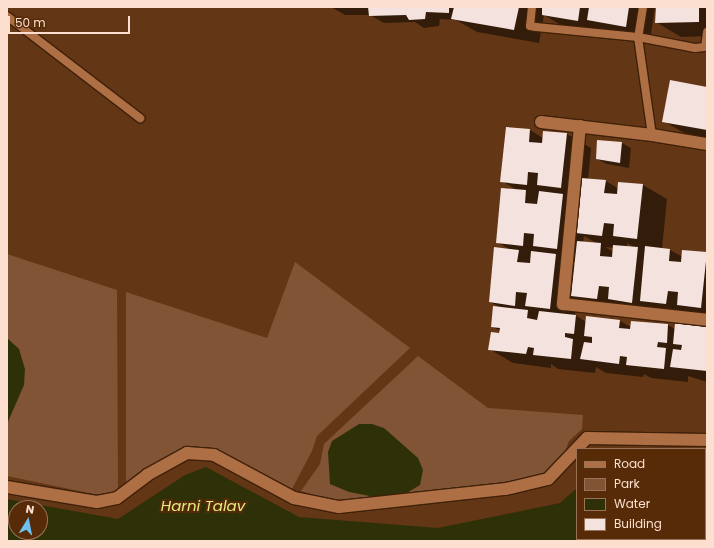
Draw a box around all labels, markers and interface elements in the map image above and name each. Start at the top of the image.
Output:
scale bar [10,8,132,34]
text: 50 m [15,14,46,31]
legend [576,448,706,540]
text: Road [614,455,645,472]
text: Park [614,475,640,492]
text: Water [614,495,650,512]
water label: Harni Talav [161,497,245,515]
north arrow [8,500,48,540]
text: N [24,501,35,518]
text: Building [614,515,662,532]

